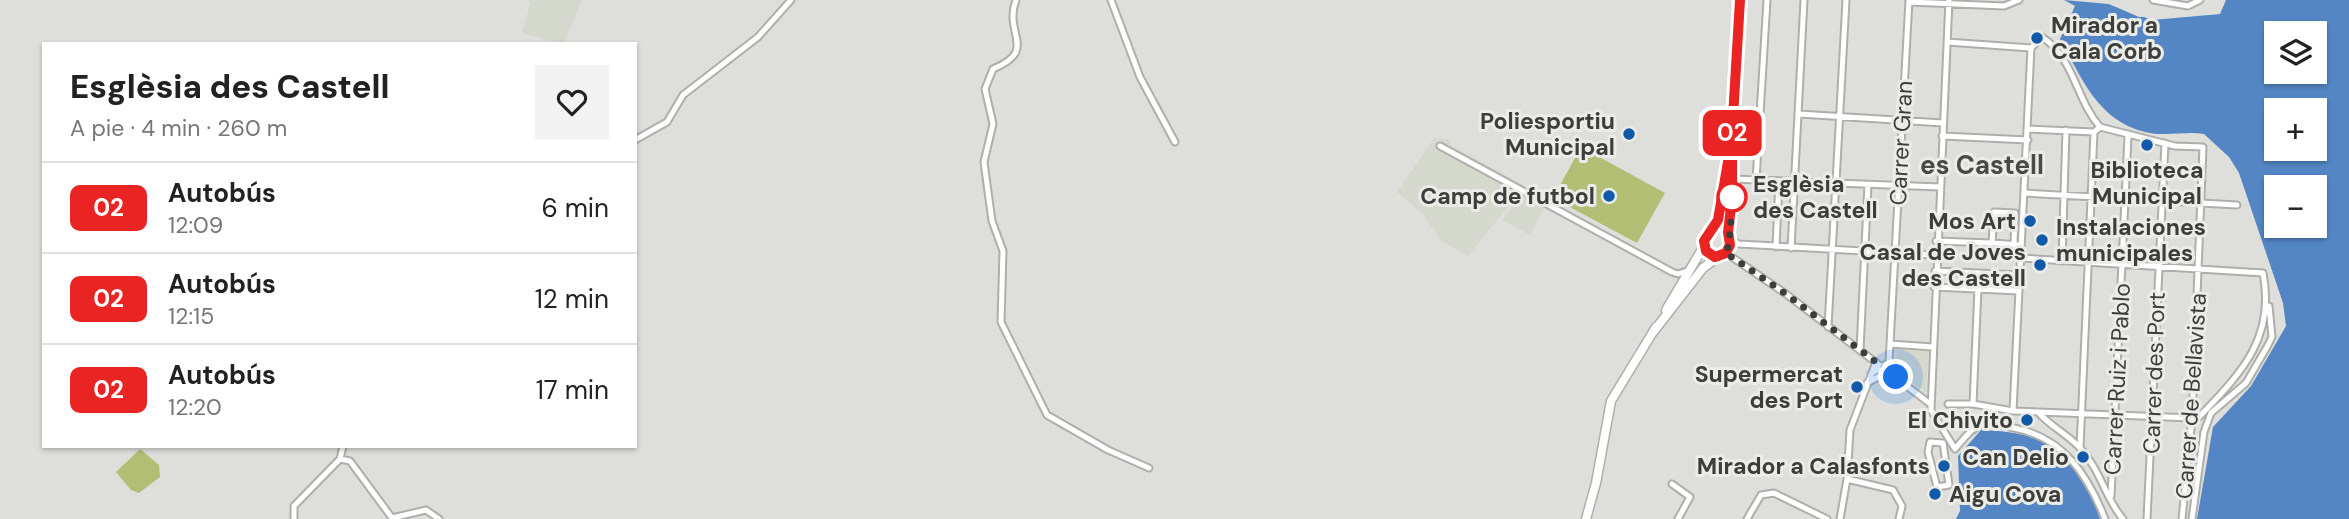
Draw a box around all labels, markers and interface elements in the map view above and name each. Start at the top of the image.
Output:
place label: Mirador a Cala Corb [2051,10,2162,66]
map controls [2264,21,2327,238]
button: layers [2264,21,2327,84]
marker: Mirador a Cala Corb [2029,30,2045,46]
text: Esglèsia des Castell [70,65,389,108]
button: heart [535,65,609,139]
street label: Carrer Gran [1883,80,1919,206]
button: + [2264,98,2327,161]
place label: Poliesportiu Municipal [1480,106,1615,162]
line badge: 02 [1700,110,1764,156]
text: A pie · 4 min · 260 m [70,113,287,143]
text: 02 [1717,117,1747,148]
marker: Poliesportiu Municipal [1621,126,1637,142]
marker: Biblioteca Municipal [2139,137,2155,153]
district label: es Castell [1920,148,2044,182]
place label: Biblioteca Municipal [2090,155,2204,211]
place label: Esglèsia des Castell [1753,169,1878,225]
button: − [2264,175,2327,238]
text: Autobús [168,176,276,210]
place label: Camp de futbol [1420,181,1595,211]
marker: Esglèsia des Castell [1717,182,1747,212]
marker: Camp de futbol [1601,188,1617,204]
text: 6 min [541,191,609,225]
text: 02 [93,192,124,223]
place label: Mos Art [1928,206,2016,236]
text: 12:09 [168,210,223,240]
place label: Instalaciones municipales [2056,212,2206,268]
marker: Mos Art [2022,213,2038,229]
marker: Instalaciones municipales [2034,232,2050,248]
place label: Casal de Joves des Castell [1859,237,2026,293]
marker: Casal de Joves des Castell [2032,257,2048,273]
text: Autobús [168,267,276,301]
text: 12 min [535,282,609,316]
street label: Carrer Ruiz i Pablo [2097,282,2137,476]
text: 02 [93,283,124,314]
street label: Carrer des Port [2136,291,2172,455]
street label: Carrer de Bellavista [2169,292,2213,500]
text: 12:15 [168,301,214,331]
text: Autobús [168,358,276,392]
place label: Supermercat des Port [1695,359,1843,415]
your location [1878,359,1913,394]
text: 17 min [536,373,609,407]
text: 02 [93,374,124,405]
marker: Supermercat des Port [1849,379,1865,395]
text: 12:20 [168,392,222,422]
place label: El Chivito [1908,405,2013,435]
marker: El Chivito [2019,412,2035,428]
place label: Can Delio [1962,442,2069,472]
marker: Can Delio [2075,449,2091,465]
place label: Mirador a Calasfonts [1697,451,1930,481]
marker: Mirador a Calasfonts [1936,458,1952,474]
place label: Aigu Cova [1949,479,2061,509]
marker: Aigu Cova [1927,486,1943,502]

